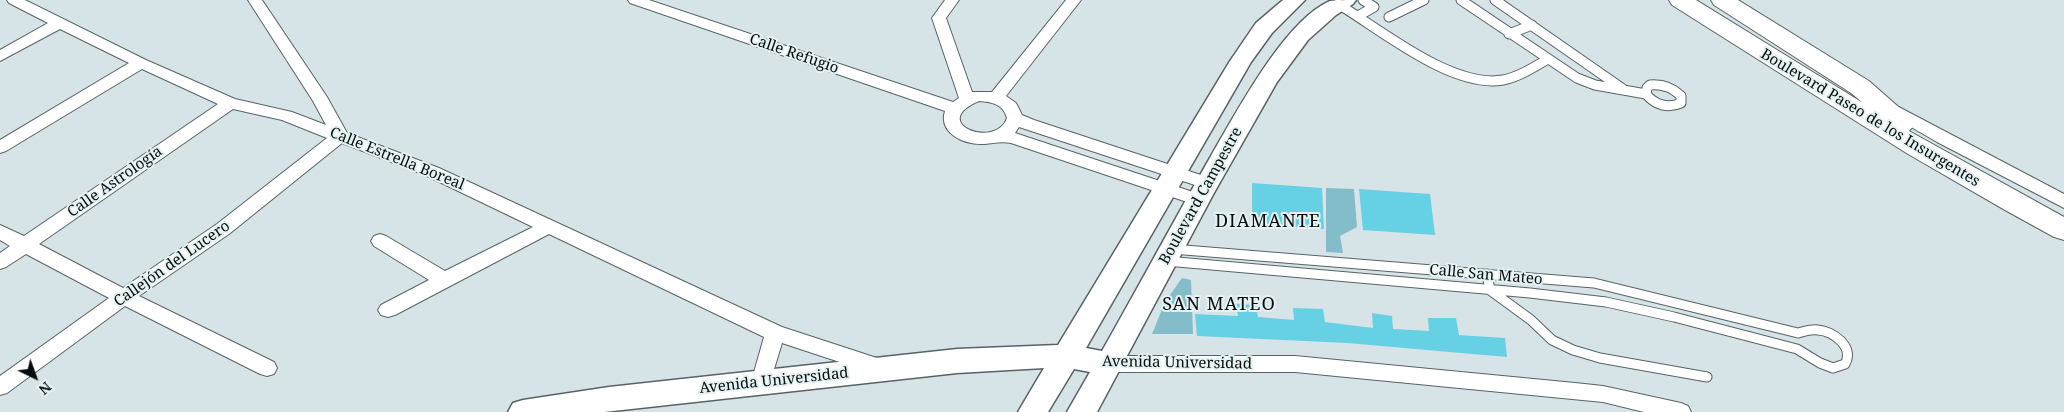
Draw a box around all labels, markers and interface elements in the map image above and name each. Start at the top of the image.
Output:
street label: Calle Refugio [747,30,841,78]
street label: Boulevard Paseo de los Insurgentes [1757,45,1983,191]
street label: Calle Estrella Boreal [327,124,467,194]
street label: Boulevard Campestre [1156,124,1246,268]
street label: Calle Astrología [64,143,166,221]
district label: DIAMANTE [1214,211,1322,233]
street label: Callejón del Lucero [111,217,233,311]
street label: Calle San Mateo [1429,261,1543,289]
district label: SAN MATEO [1161,294,1277,316]
north arrow [10,352,60,402]
street label: Avenida Universidad [1102,353,1252,373]
street label: Avenida Universidad [699,364,849,398]
text: N [35,378,56,399]

